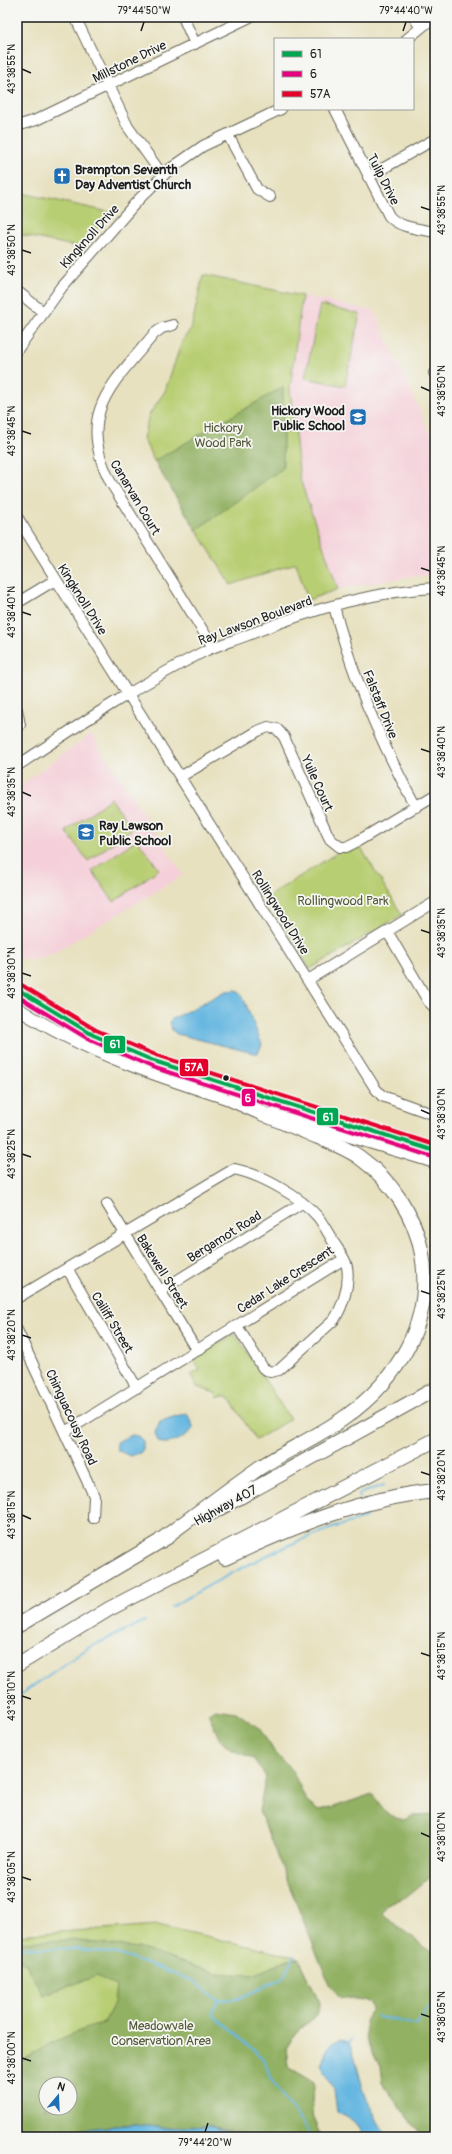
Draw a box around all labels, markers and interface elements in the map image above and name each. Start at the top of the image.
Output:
text: 79°44'50"W [117,5,171,17]
text: 79°44'40"W [379,5,433,17]
street label: Millstone Drive [90,37,169,87]
legend [274,38,414,110]
text: 43°38'55"N [6,44,18,94]
text: 61 [310,47,322,62]
text: 6 [310,67,317,82]
text: 57A [310,87,331,102]
street label: Tulip Drive [363,151,403,208]
place label: Brampton Seventh Day Adventist Church [75,162,191,193]
church icon: Brampton Seventh Day Adventist Church [52,166,72,186]
text: 43°38'55"N [436,185,448,235]
street label: Kingknoll Drive [57,201,123,272]
text: 43°38'50"N [6,224,18,276]
text: 43°38'50"N [436,365,448,417]
place label: Hickory Wood Public School [271,403,345,434]
text: 43°38'45"N [6,406,18,456]
school or university icon: Hickory Wood Public School [348,407,368,427]
park label: Hickory Wood Park [194,420,252,451]
street label: Canarvan Court [106,457,164,539]
text: 43°38'45"N [436,546,448,596]
street label: Kingknoll Drive [54,561,111,638]
text: 43°38'40"N [6,586,18,638]
street label: Ray Lawson Boulevard [196,593,314,649]
street label: Falstaff Drive [359,668,401,741]
text: 43°38'40"N [436,726,448,778]
street label: Yuile Court [297,752,337,815]
text: 43°38'35"N [6,767,18,817]
place label: Ray Lawson Public School [99,818,171,849]
school or university icon: Ray Lawson Public School [76,822,96,842]
street label: Rollingwood Drive [248,867,313,958]
park label: Rollingwood Park [297,893,389,909]
text: 43°38'35"N [436,908,448,958]
text: 43°38'30"N [6,947,18,999]
line badge: 61 [103,1035,126,1054]
text: 61 [110,1038,120,1051]
line badge: 57A [179,1058,209,1077]
text: 57A [185,1061,204,1074]
unlabelled marker [221,1073,231,1083]
line badge: 6 [241,1088,256,1107]
text: 43°38'30"N [436,1088,448,1140]
text: 6 [245,1092,252,1105]
line badge: 61 [316,1107,339,1126]
text: 61 [323,1111,333,1124]
text: 43°38'25"N [6,1129,18,1179]
street label: Bergamot Road [184,1208,265,1266]
street label: Bakewell Street [133,1231,192,1312]
street label: Cedar Lake Crescent [234,1242,338,1317]
text: 43°38'25"N [436,1269,448,1319]
street label: Cailiff Street [88,1289,137,1357]
text: 43°38'20"N [6,1309,18,1361]
street label: Chinguacousy Road [42,1367,100,1468]
text: 43°38'20"N [436,1449,448,1501]
street label: Highway 407 [191,1482,260,1530]
text: 43°38'15"N [6,1491,18,1539]
text: 43°38'15"N [436,1632,448,1680]
text: 43°38'10"N [6,1671,18,1721]
text: 43°38'10"N [436,1812,448,1862]
text: 43°38'05"N [6,1851,18,1903]
text: 43°38'05"N [436,1991,448,2043]
park label: Meadowvale Conservation Area [111,2018,211,2049]
text: 43°38'00"N [6,2031,18,2084]
north arrow [38,2076,78,2116]
text: N [55,2080,67,2095]
text: 79°44'20"W [178,2137,232,2149]

